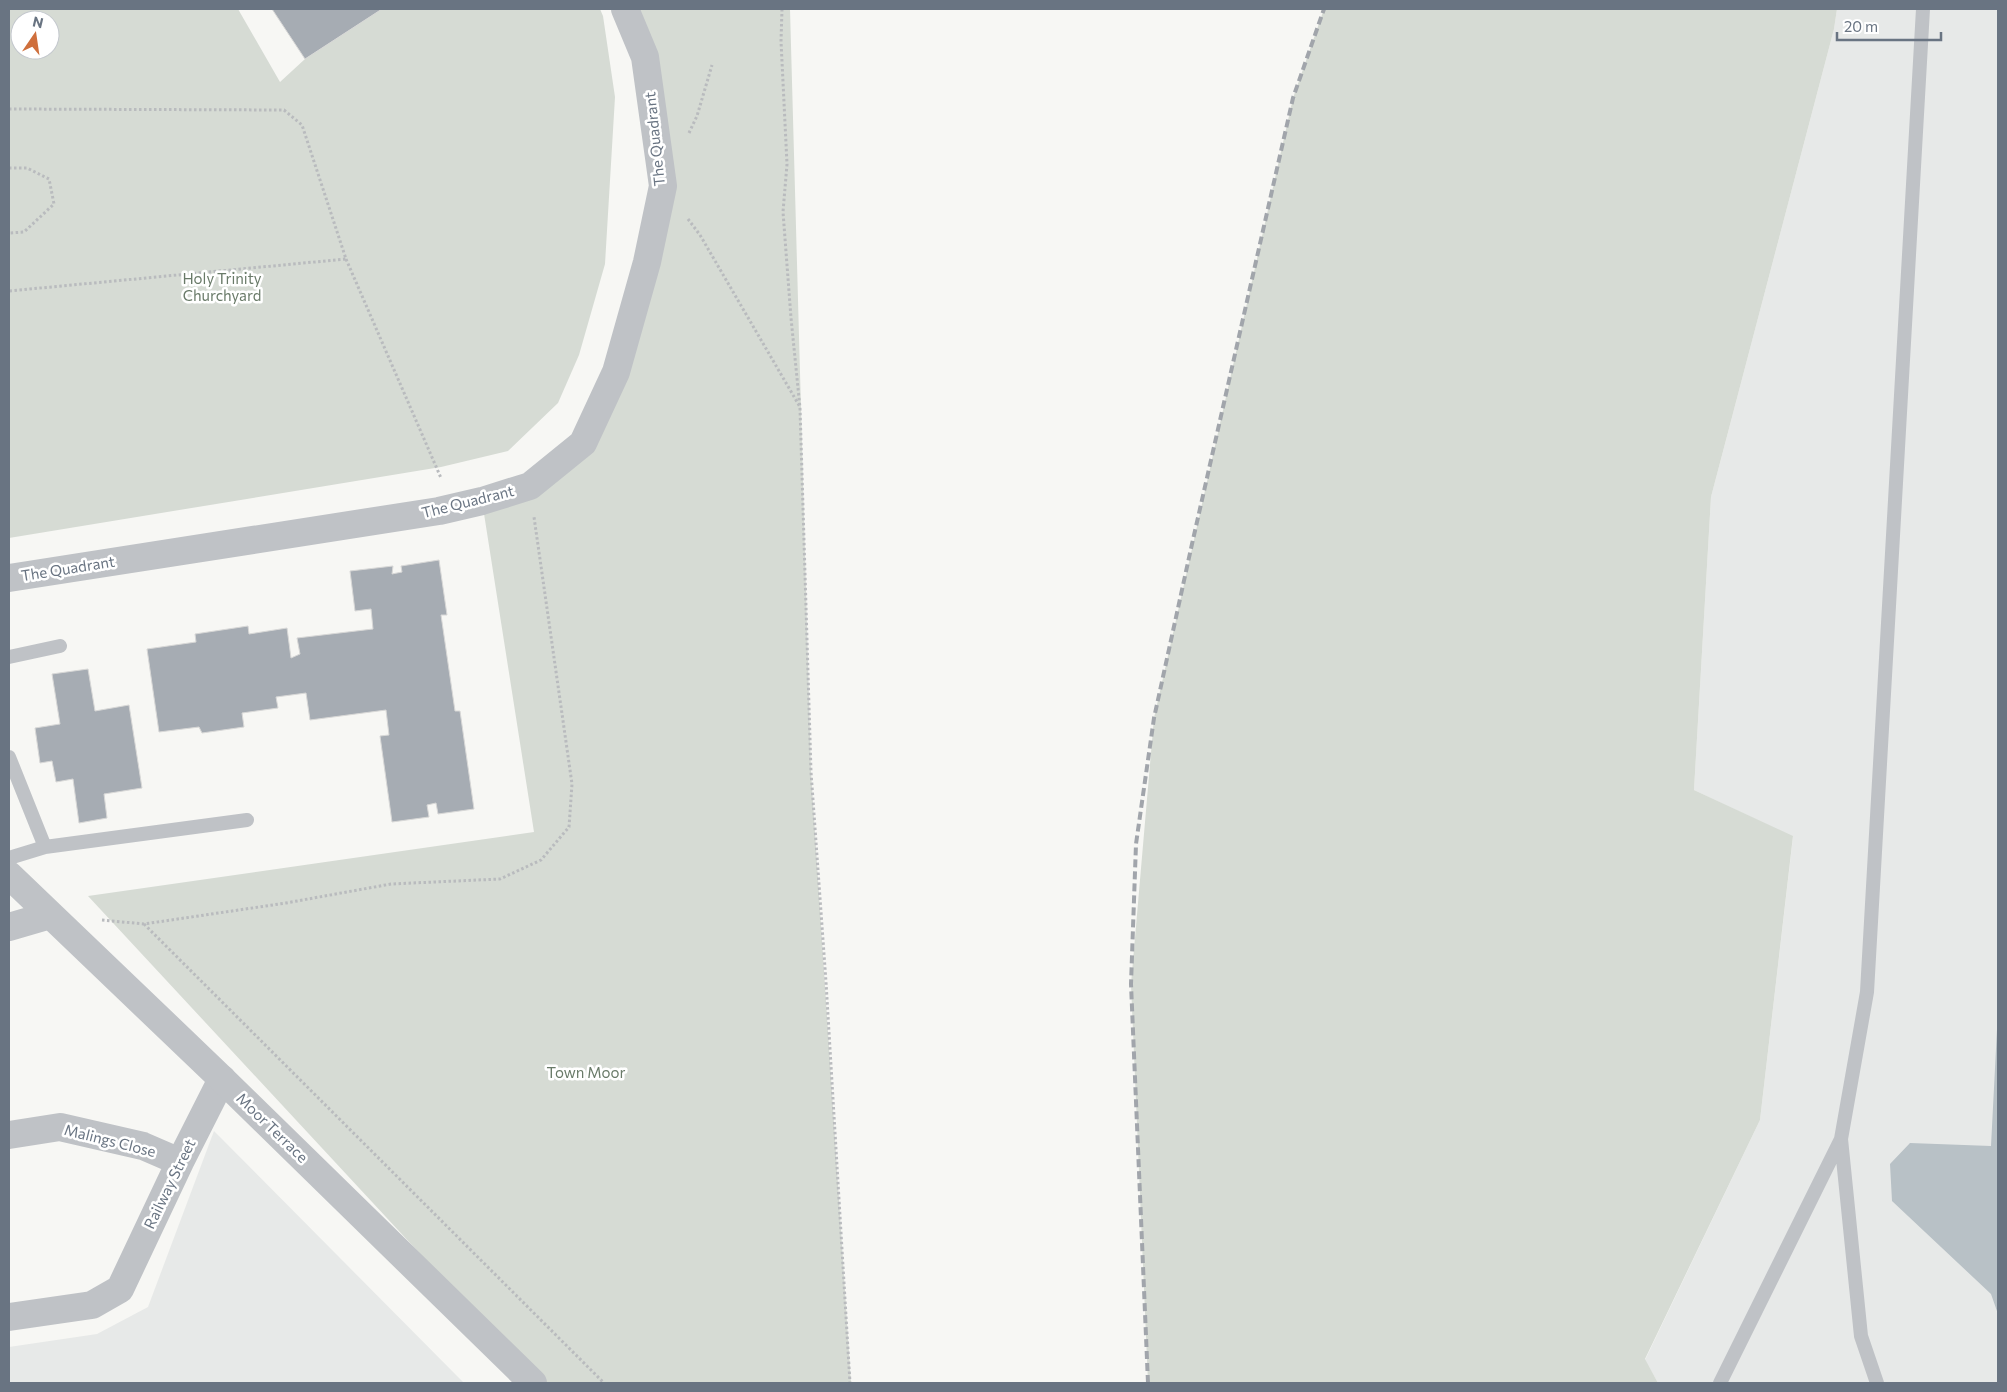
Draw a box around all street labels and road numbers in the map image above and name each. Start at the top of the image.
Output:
street label: The Quadrant [640,91,668,187]
street label: The Quadrant [420,481,516,521]
street label: The Quadrant [20,552,116,584]
street label: Moor Terrace [233,1089,312,1166]
street label: Malings Close [63,1120,158,1160]
street label: Railway Street [140,1136,199,1232]

